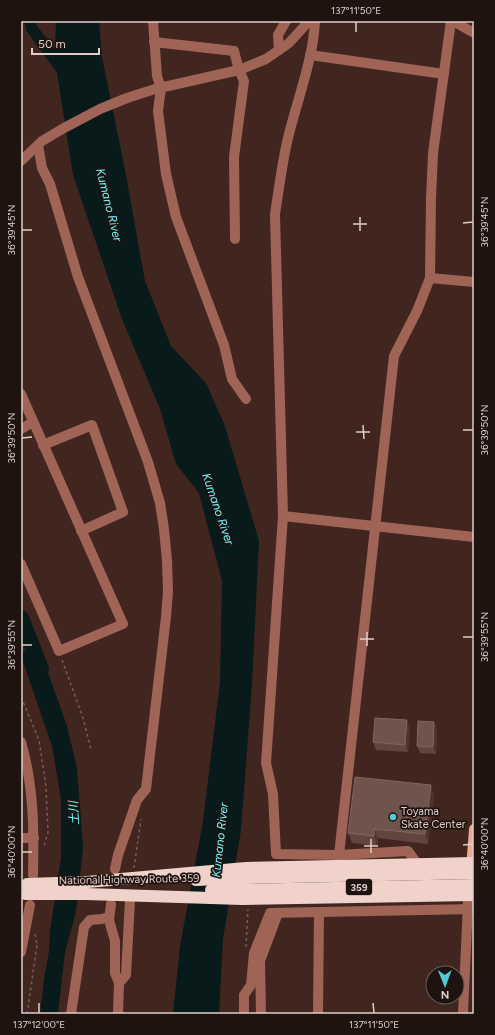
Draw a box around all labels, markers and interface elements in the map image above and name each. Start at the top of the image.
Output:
text: 137°11'50"E [331,4,381,17]
scale bar [32,30,99,56]
text: 50 m [38,37,66,51]
water label: Kumano River [93,167,125,244]
text: 36°39'45"N [478,197,491,247]
text: 36°39'45"N [5,205,18,255]
text: 36°39'50"N [478,405,491,456]
text: 36°39'50"N [5,413,18,464]
water label: Kumano River [199,471,237,548]
text: 36°39'55"N [478,612,491,662]
text: 36°39'55"N [5,620,18,670]
water label: 土川 [66,799,82,825]
water label: Kumano River [209,801,231,878]
place label: Toyama Skate Center [401,805,466,831]
marker: Toyama Skate Center [388,812,398,822]
text: 36°40'00"N [478,817,491,871]
text: 36°40'00"N [5,825,18,879]
street label: National Highway Route 359 [59,872,199,887]
road number: 359 [346,879,372,895]
north arrow [425,965,465,1005]
text: N [441,988,450,1001]
text: 137°12'00"E [13,1018,65,1031]
text: 137°11'50"E [349,1018,399,1031]

